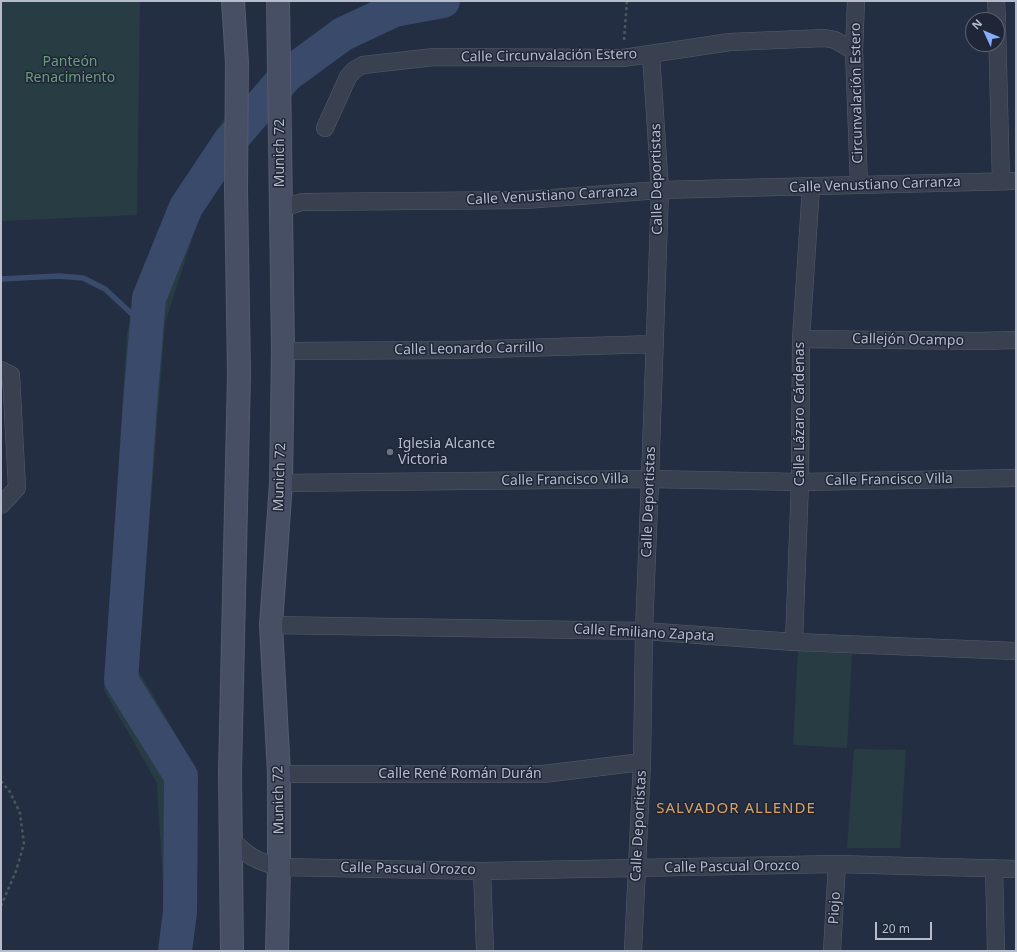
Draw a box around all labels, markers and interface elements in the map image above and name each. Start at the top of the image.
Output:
north arrow [965,12,1005,52]
text: N [968,16,985,32]
street label: Circunvalación Estero [847,22,867,164]
street label: Calle Circunvalación Estero [461,46,637,66]
park label: Panteón Renacimiento [25,54,115,86]
street label: Munich 72 [272,119,288,187]
street label: Calle Deportistas [648,123,666,235]
street label: Calle Venustiano Carranza [789,174,961,196]
street label: Calle Venustiano Carranza [466,183,638,209]
street label: Callejón Ocampo [852,331,964,349]
street label: Calle Leonardo Carrillo [394,339,544,359]
street label: Calle Lázaro Cárdenas [792,342,808,486]
place label: Iglesia Alcance Victoria [398,436,495,468]
street label: Munich 72 [270,442,290,512]
street label: Calle Deportistas [639,446,659,558]
marker: Iglesia Alcance Victoria [385,447,395,457]
street label: Calle Francisco Villa [501,470,629,490]
street label: Calle Francisco Villa [825,470,953,490]
street label: Calle Emiliano Zapata [573,621,715,645]
street label: Munich 72 [270,766,288,834]
street label: Calle René Román Durán [378,766,542,782]
street label: Calle Deportistas [628,770,650,882]
district label: SALVADOR ALLENDE [656,800,816,818]
street label: Calle Pascual Orozco [664,857,800,877]
street label: Calle Pascual Orozco [340,859,476,879]
street label: Piojo [826,891,844,925]
scale bar [877,914,934,940]
text: 20 m [882,920,910,937]

